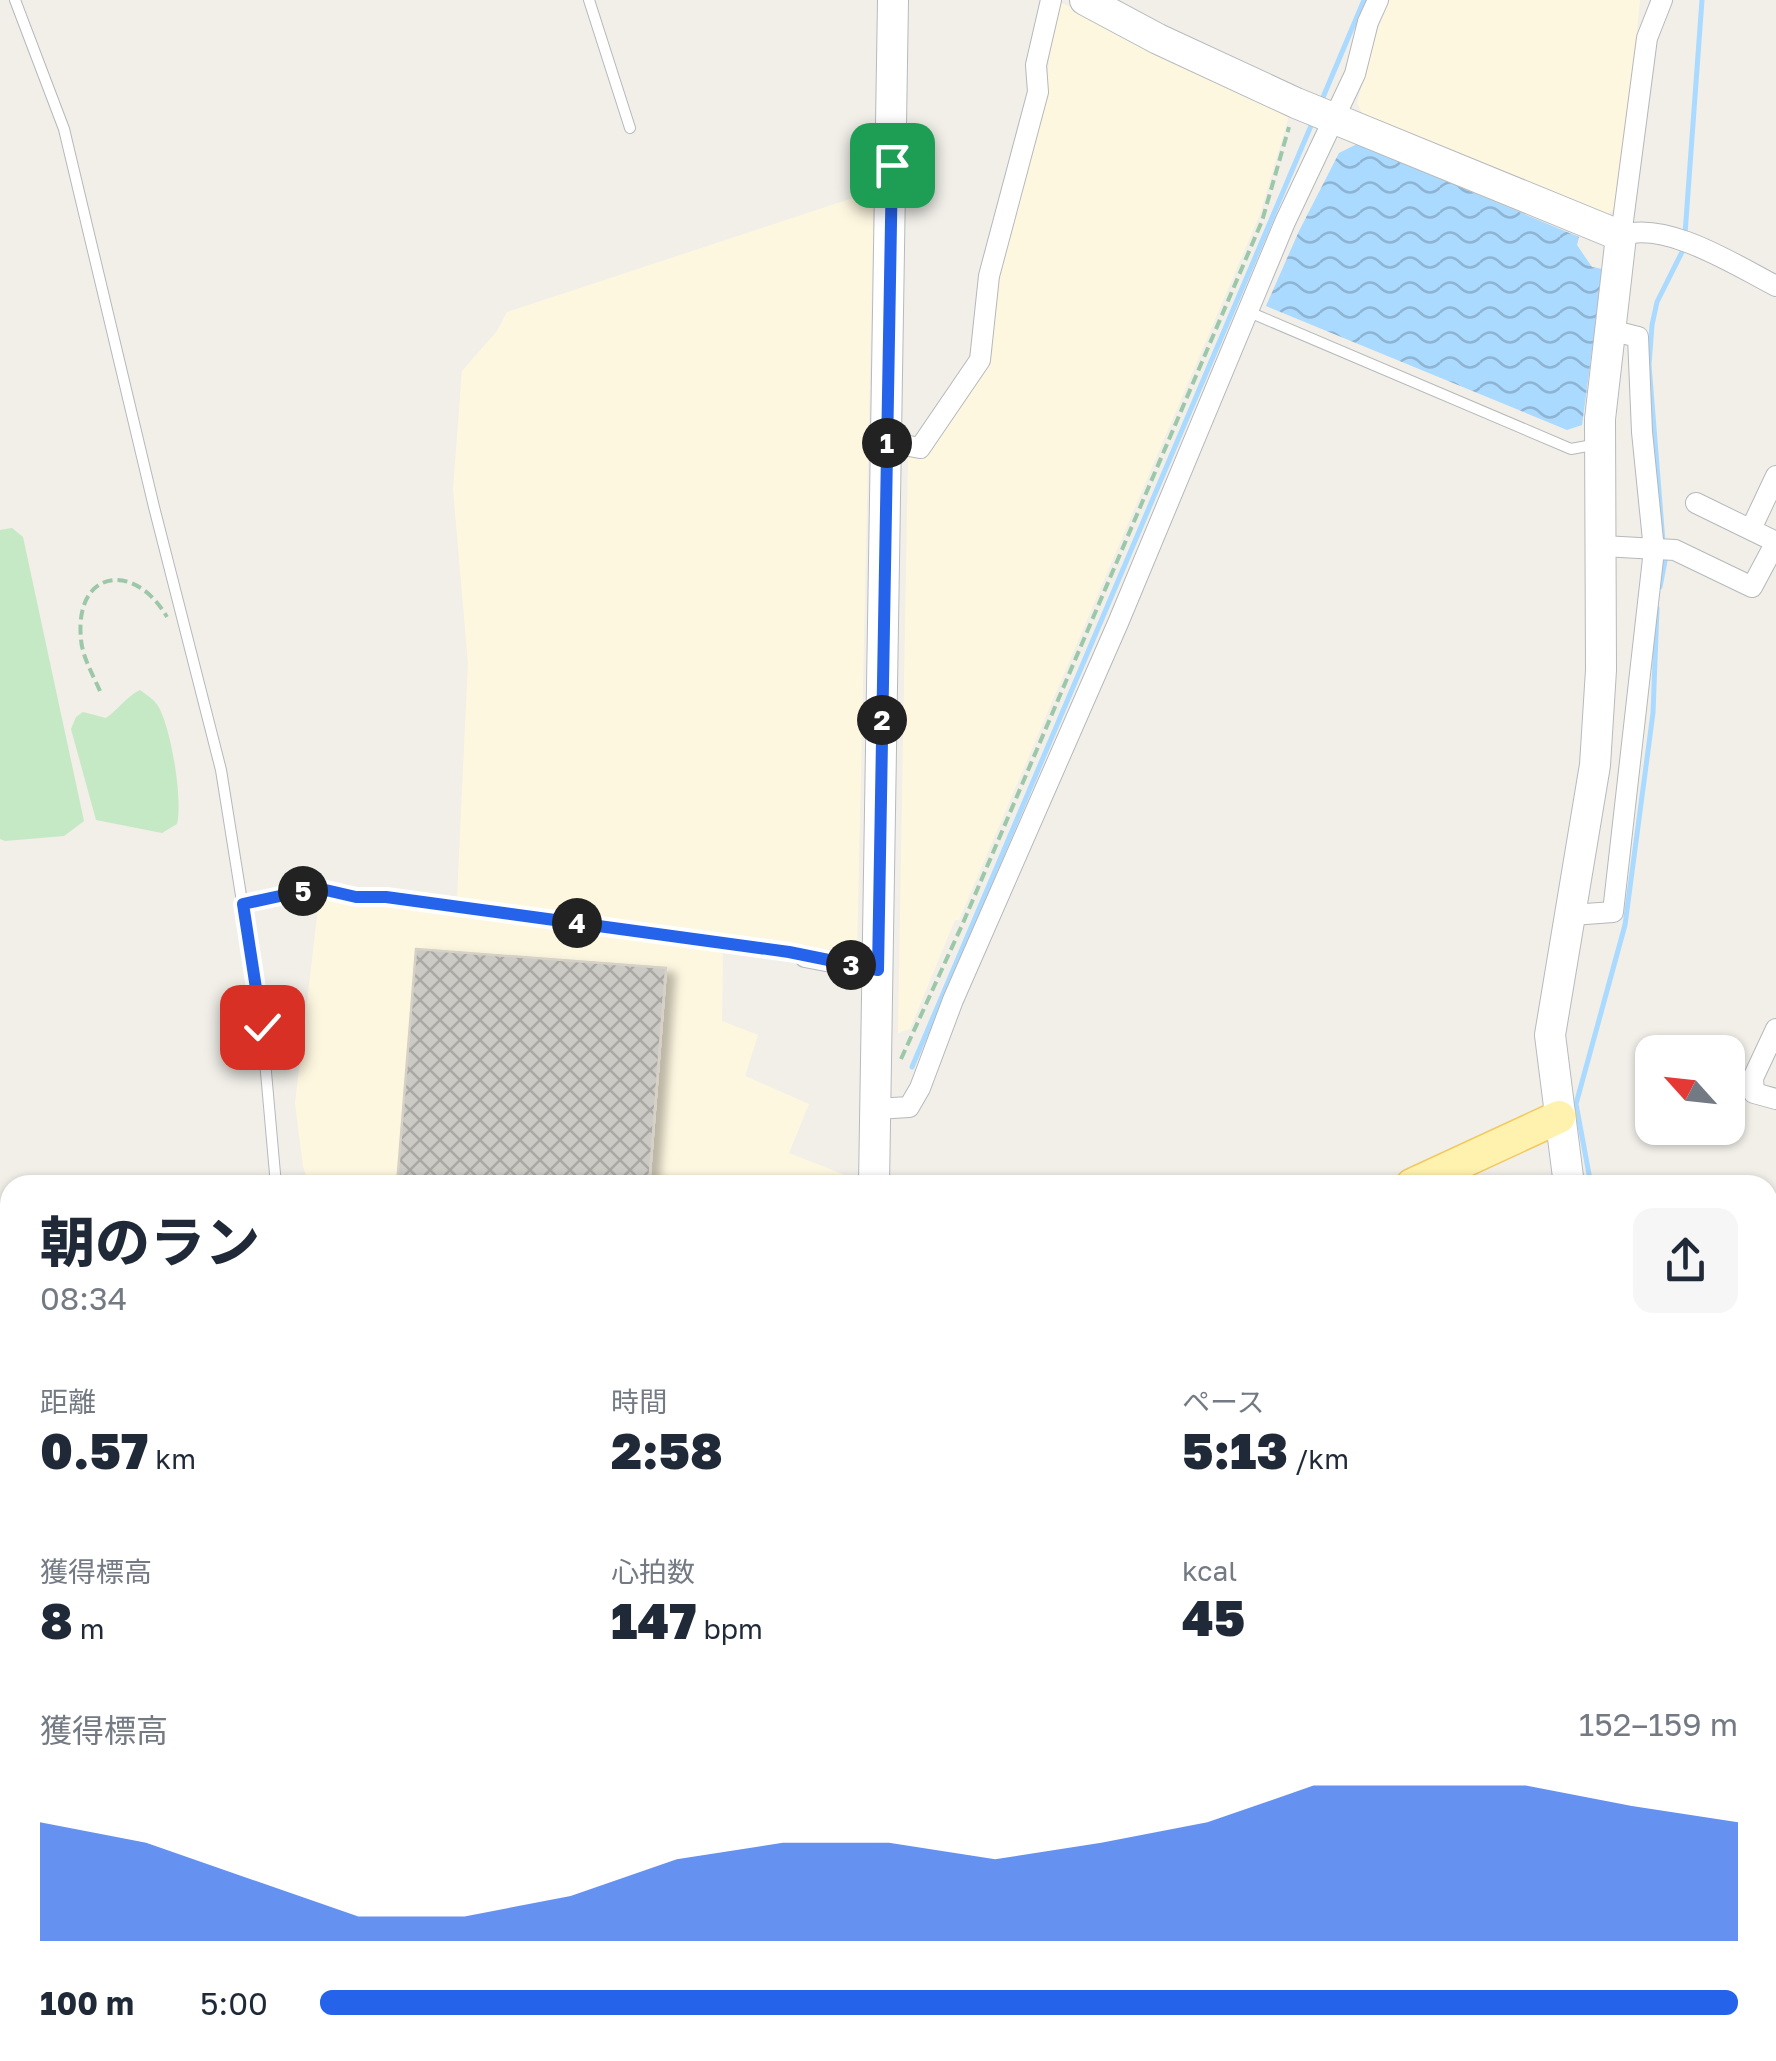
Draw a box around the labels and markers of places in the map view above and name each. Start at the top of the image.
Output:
pin [850,123,935,208]
pin: 1 [862,418,912,468]
pin: 2 [857,695,907,745]
pin: 5 [278,866,328,916]
pin: 4 [552,898,602,948]
pin: 3 [826,940,876,990]
pin [220,985,305,1070]

